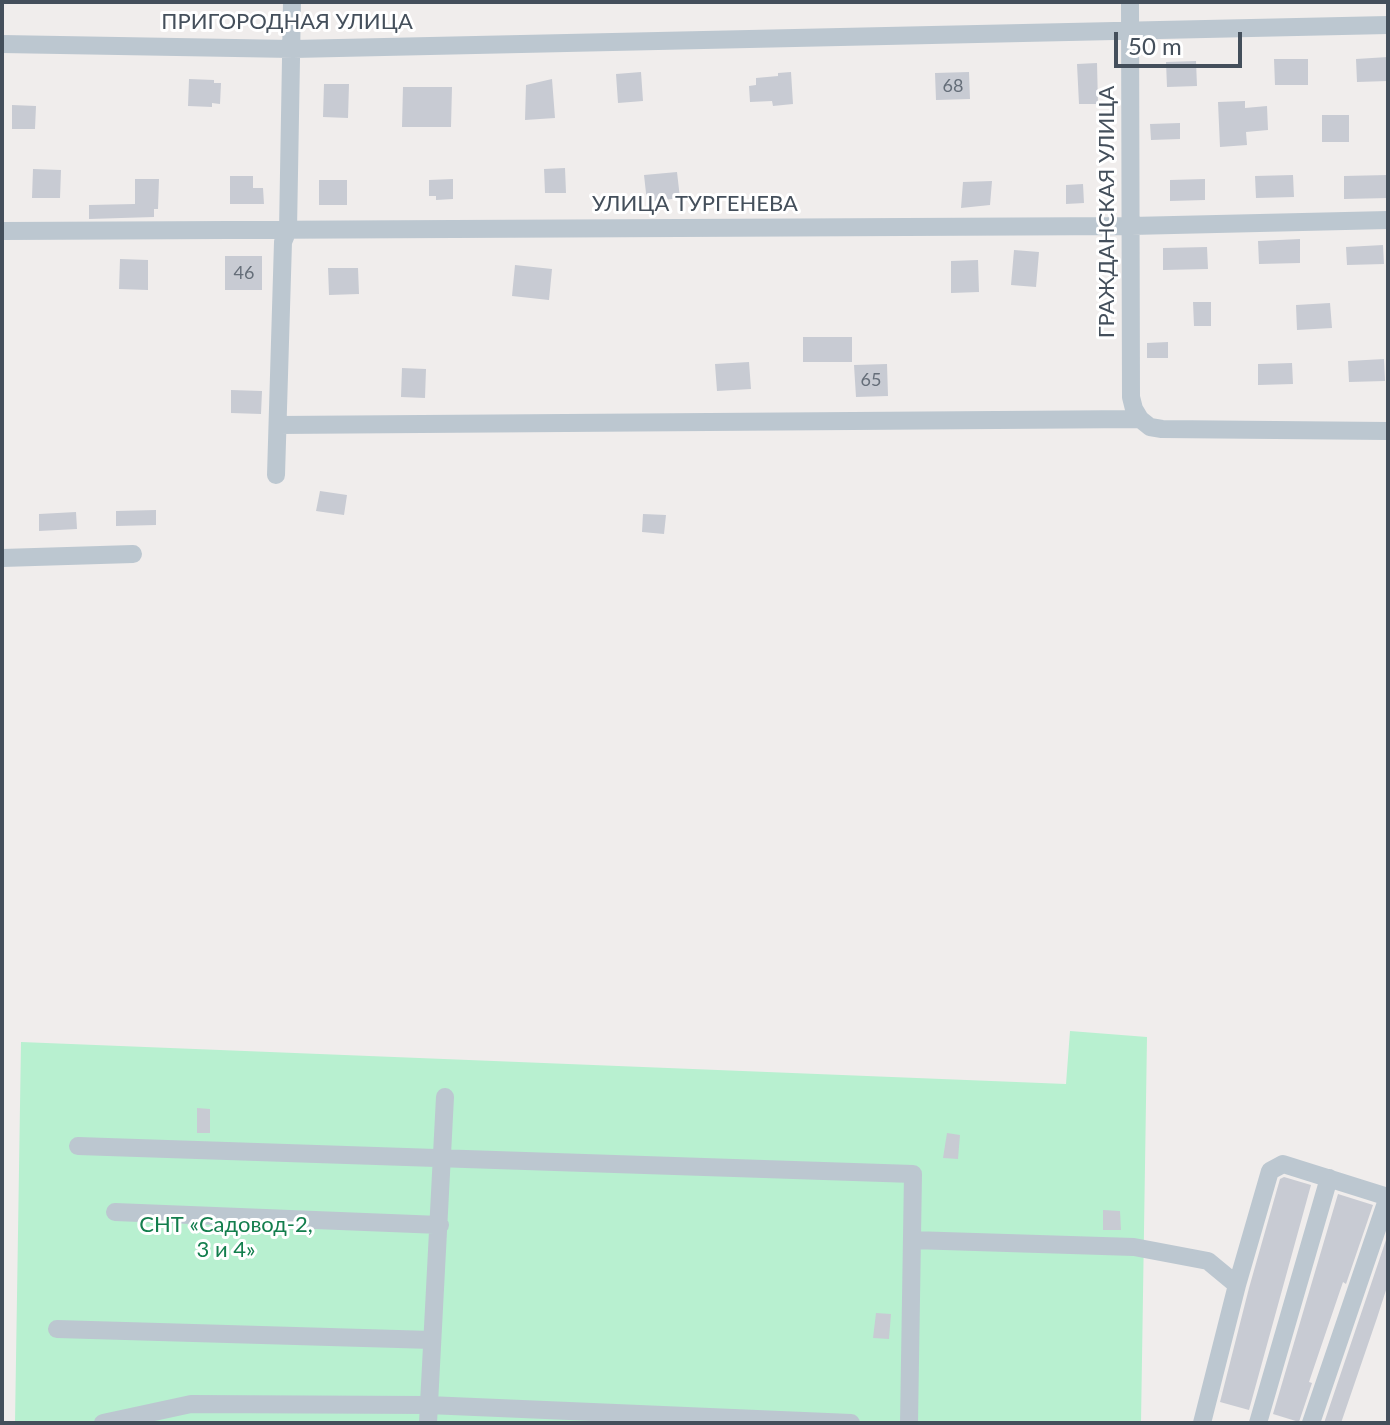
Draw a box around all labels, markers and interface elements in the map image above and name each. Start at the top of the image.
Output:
street label: ПРИГОРОДНАЯ УЛИЦА [161,9,413,35]
scale bar [1118,16,1246,66]
text: 50 m [1128,31,1182,60]
house number: 68 [943,75,963,97]
street label: ГРАЖДАНСКАЯ УЛИЦА [1094,86,1120,338]
street label: УЛИЦА ТУРГЕНЕВА [592,191,798,217]
house number: 46 [234,262,254,284]
house number: 65 [861,369,881,391]
park label: СНТ «Садовод-2, 3 и 4» [139,1212,313,1264]

